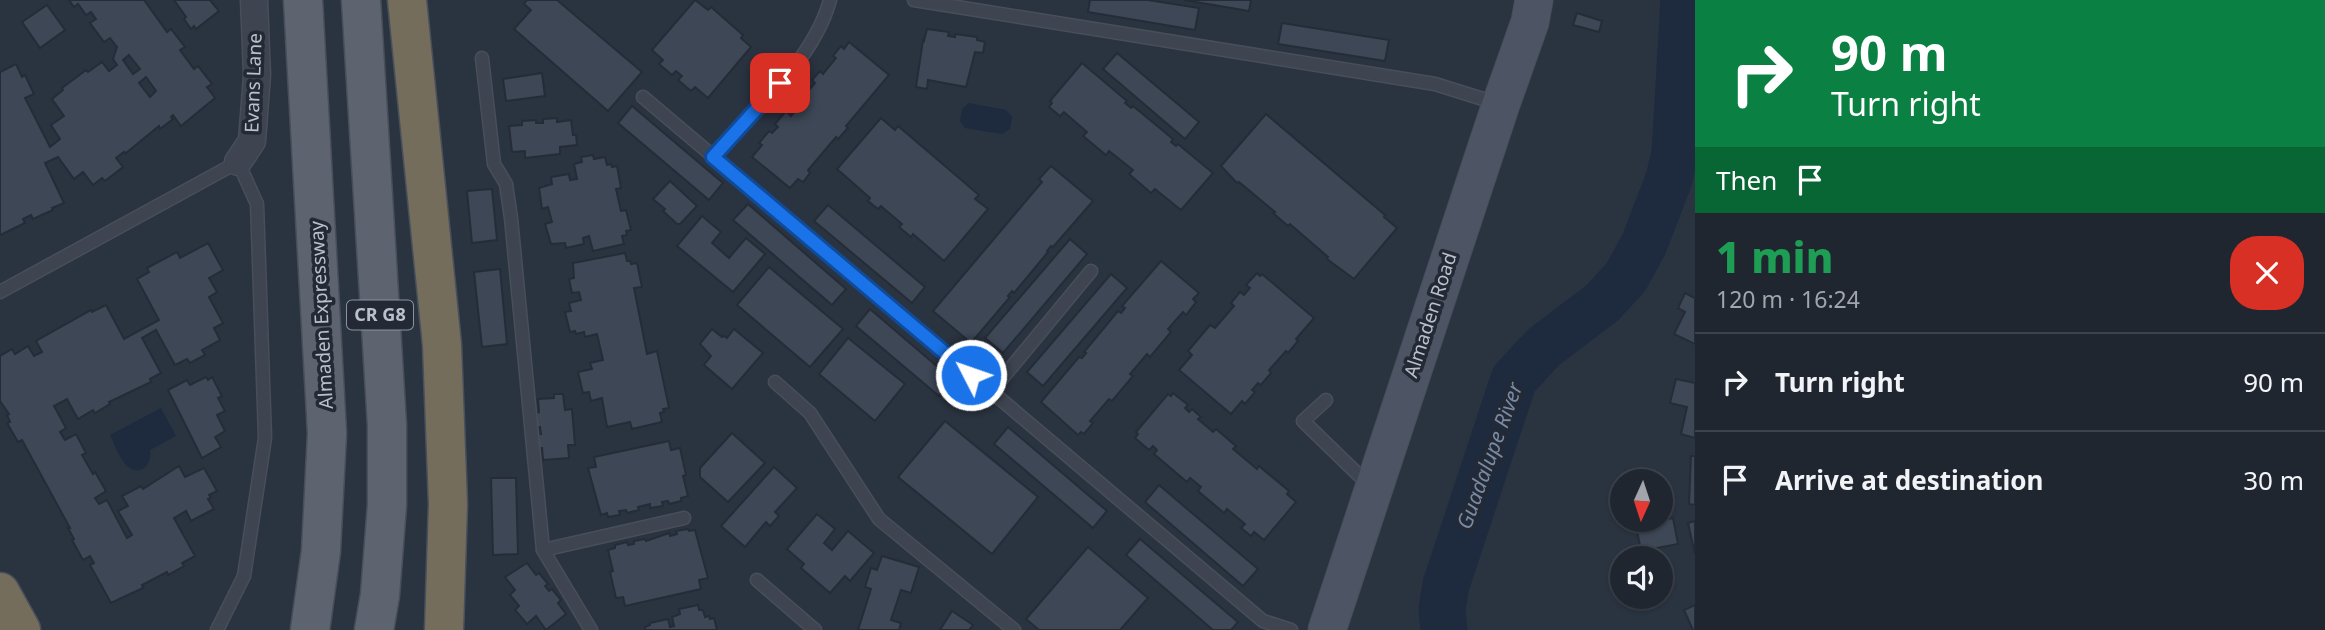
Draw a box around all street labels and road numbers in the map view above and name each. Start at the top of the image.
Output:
street label: Evans Lane [238,33,268,133]
street label: Almaden Expressway [303,220,339,410]
street label: Almaden Road [1398,249,1462,381]
road number: CR G8 [347,300,413,330]

